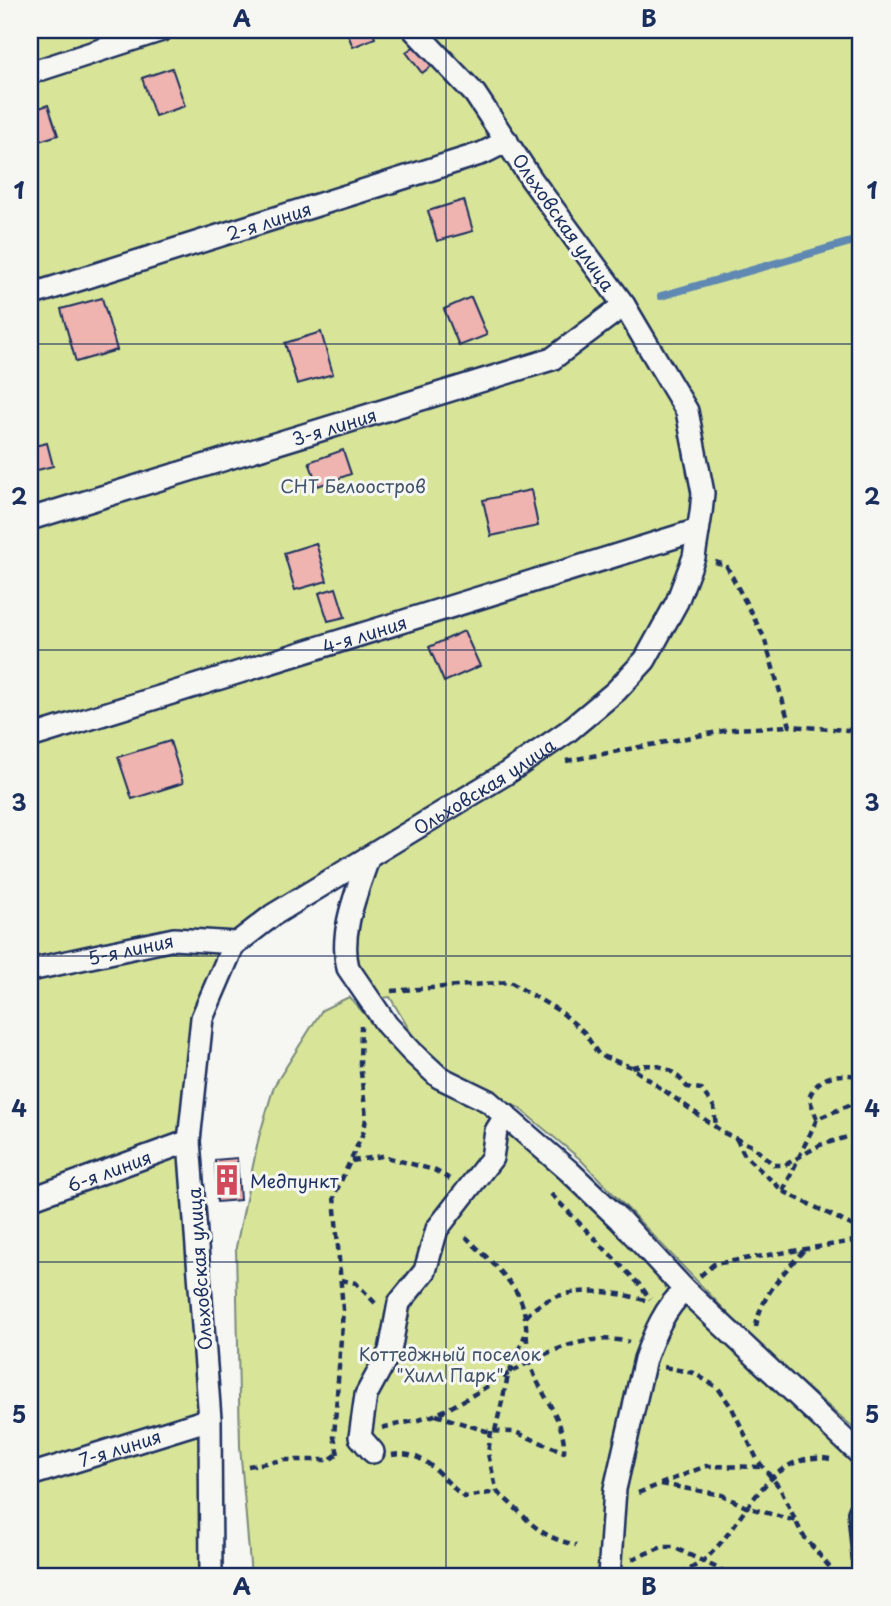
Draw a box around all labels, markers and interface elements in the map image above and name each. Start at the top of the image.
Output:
text: A [233,0,251,35]
text: B [641,0,657,35]
street label: Ольховская улица [506,148,622,297]
text: 1 [14,172,25,207]
text: 1 [867,172,878,207]
street label: 2-я линия [223,194,315,246]
street label: 3-я линия [288,400,380,452]
park label: СНТ Белоостров [280,472,426,499]
text: 2 [11,478,27,513]
text: 2 [864,478,880,513]
street label: 4-я линия [319,608,410,659]
street label: Ольховская улица [408,730,561,840]
text: 3 [11,784,27,819]
text: 3 [864,784,880,819]
street label: 5-я линия [85,926,176,971]
text: 4 [11,1090,27,1125]
text: 4 [864,1090,880,1125]
street label: 6-я линия [63,1142,155,1198]
building icon: Медпункт [210,1163,244,1197]
place label: Медпункт [250,1167,339,1194]
street label: Ольховская улица [180,1186,218,1351]
park label: Коттеджный поселок "Хилл Парк" [359,1340,541,1388]
text: 5 [12,1396,26,1431]
text: 5 [865,1396,879,1431]
street label: 7-я линия [75,1422,164,1473]
text: A [233,1568,251,1603]
text: B [641,1568,657,1603]

